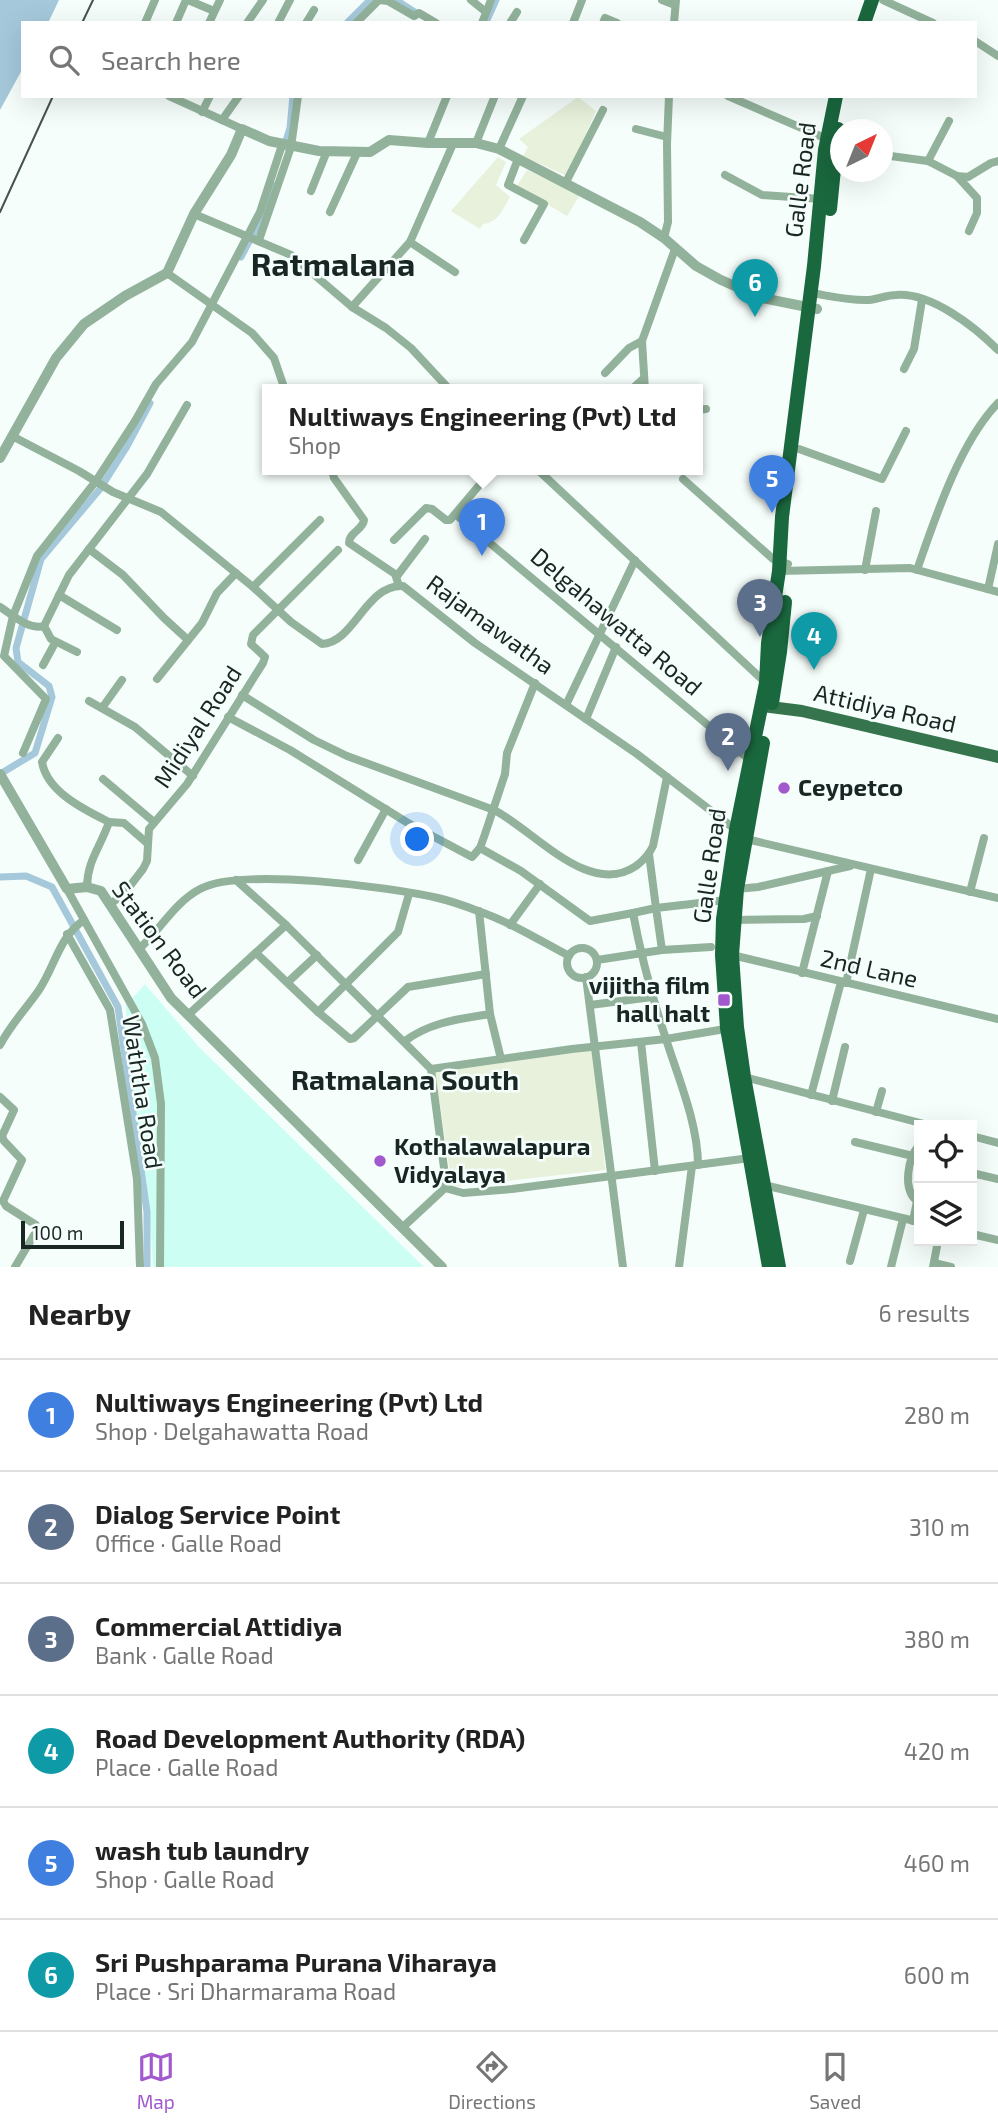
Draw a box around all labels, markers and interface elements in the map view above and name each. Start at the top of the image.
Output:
search box [21,21,977,98]
icon: search [45,41,83,79]
text: Search here [101,44,241,75]
north arrow [830,119,893,182]
street label: Galle Road [778,120,821,239]
district label: Ratmalana [251,244,415,282]
pin: 6 [732,259,778,317]
popup [262,384,703,475]
text: Nultiways Engineering (Pvt) Ltd [288,400,677,431]
text: Shop [288,431,341,459]
pin: 5 [749,455,795,513]
pin: 1 [459,498,505,556]
street label: Delgahawatta Road [525,541,708,701]
street label: Rajamawatha [421,568,560,680]
pin: 3 [737,579,783,637]
pin: 4 [791,612,837,670]
street label: Midiyal Road [147,660,247,793]
street label: Attidiya Road [811,677,959,738]
pin: 2 [705,713,751,771]
place label: Ceypetco [798,772,903,801]
marker: Ceypetco [776,780,792,796]
street label: Galle Road [686,806,731,925]
your location [400,822,434,856]
street label: Station Road [107,875,214,1003]
street label: 2nd Lane [818,942,921,993]
place label: vijitha film hall halt [589,970,710,1027]
marker: vijitha film hall halt [716,992,732,1008]
street label: Waththa Road [117,1013,170,1171]
district label: Ratmalana South [291,1062,519,1096]
map controls [914,1120,977,1246]
button: locate [914,1120,977,1183]
place label: Kothalawalapura Vidyalaya [394,1131,590,1188]
marker: Kothalawalapura Vidyalaya [372,1153,388,1169]
button: layers [914,1183,977,1246]
scale bar [21,1218,124,1250]
text: 100 m [32,1221,83,1244]
text: Nearby [28,1295,131,1331]
text: 6 results [879,1299,970,1327]
text: Nultiways Engineering (Pvt) Ltd [95,1386,483,1417]
text: 1 [46,1401,56,1429]
text: 280 m [904,1401,970,1429]
text: Shop · Delgahawatta Road [95,1417,369,1445]
text: Dialog Service Point [95,1498,340,1529]
text: 2 [44,1513,58,1541]
text: 310 m [909,1513,970,1541]
text: Office · Galle Road [95,1529,282,1557]
text: Commercial Attidiya [95,1610,342,1641]
text: 3 [44,1625,58,1653]
text: 380 m [904,1625,970,1653]
text: Bank · Galle Road [95,1641,274,1669]
text: Road Development Authority (RDA) [95,1722,525,1753]
text: 4 [44,1737,58,1765]
text: 420 m [904,1737,970,1765]
text: Place · Galle Road [95,1753,278,1781]
text: wash tub laundry [95,1834,309,1865]
text: 5 [45,1849,57,1877]
text: 460 m [904,1849,970,1877]
text: Shop · Galle Road [95,1865,275,1893]
text: Sri Pushparama Purana Viharaya [95,1946,497,1977]
text: 6 [44,1961,58,1989]
text: 600 m [904,1961,970,1989]
text: Place · Sri Dharmarama Road [95,1977,396,2005]
tab: Map [137,2048,175,2113]
tab: Directions [448,2048,536,2113]
tab: Saved [809,2048,861,2113]

